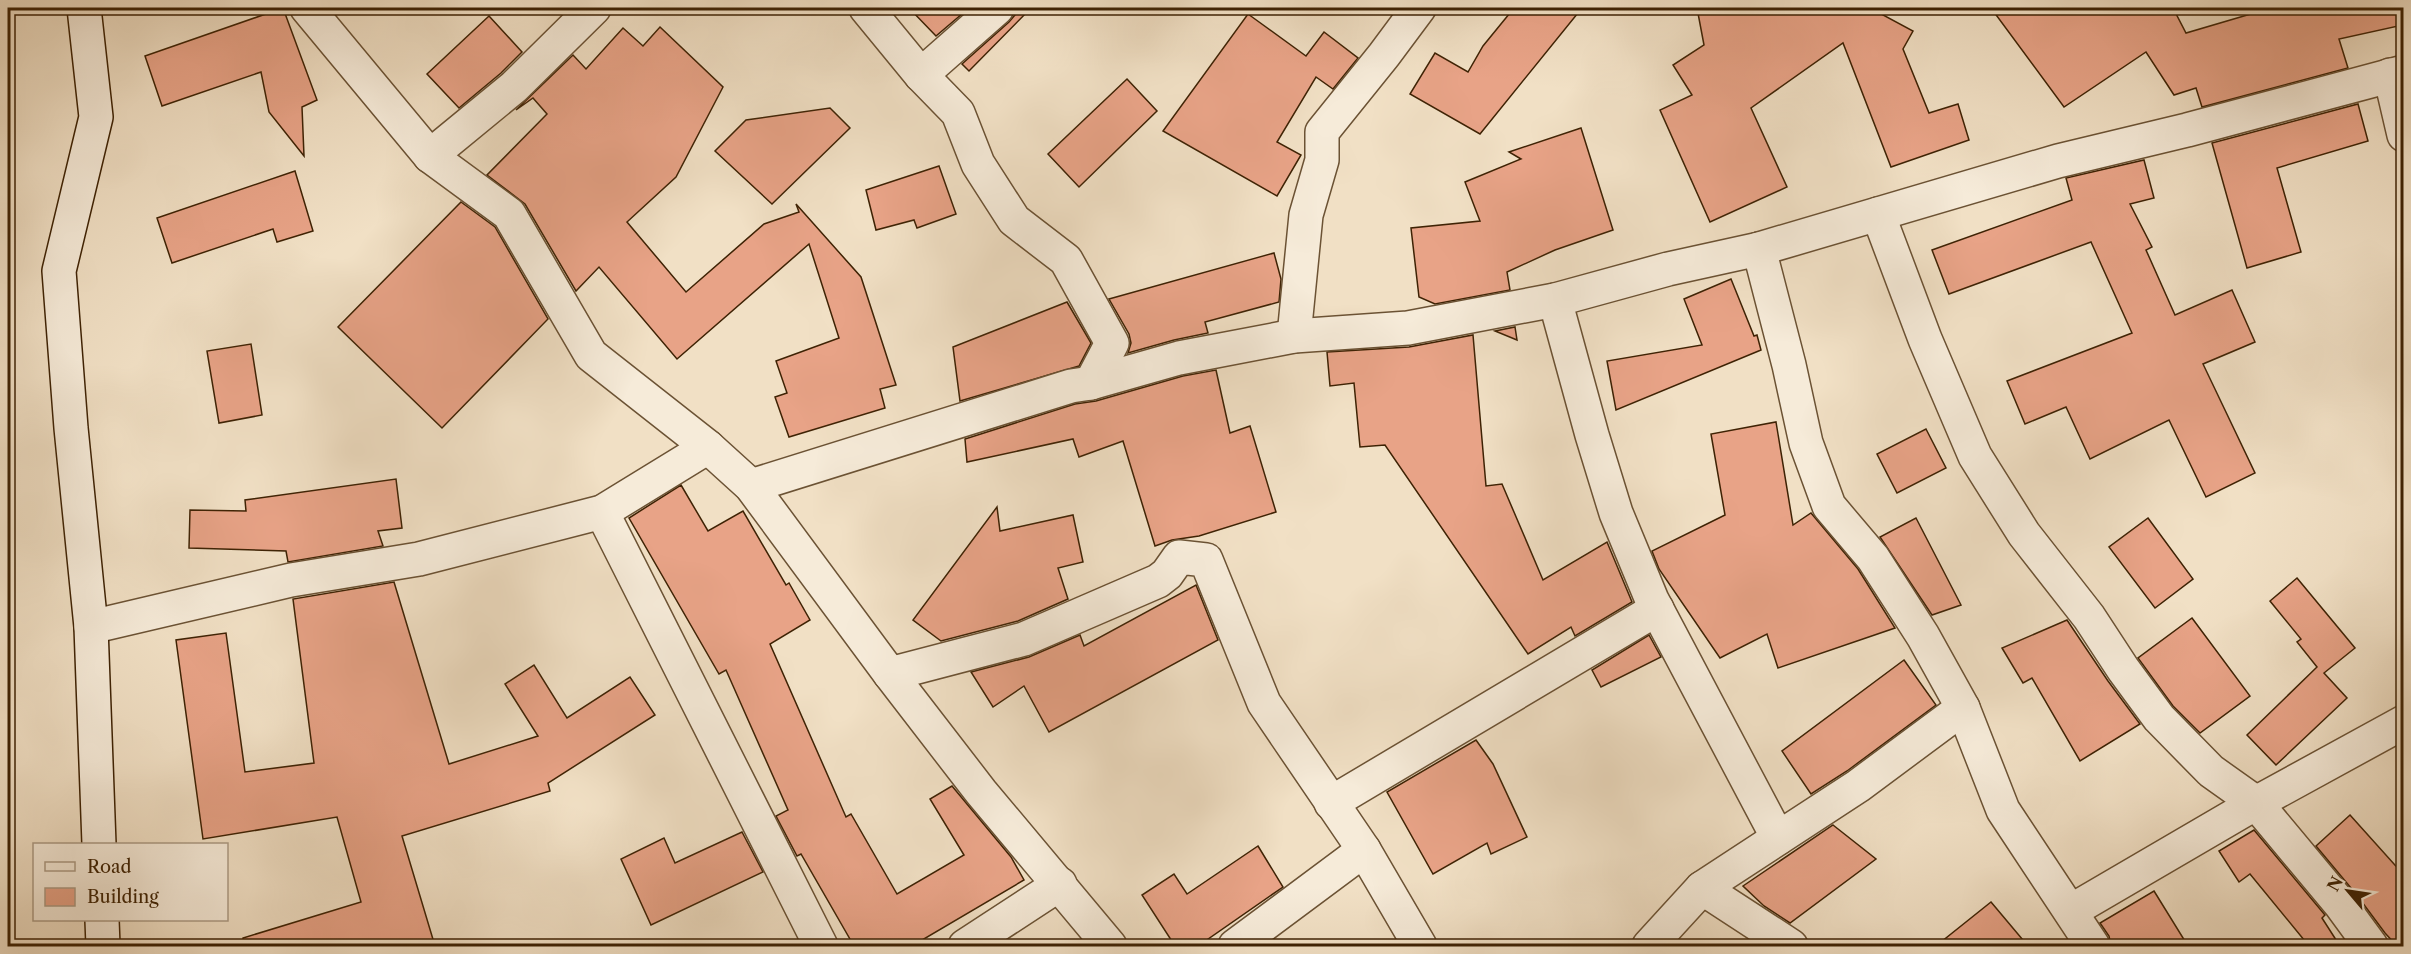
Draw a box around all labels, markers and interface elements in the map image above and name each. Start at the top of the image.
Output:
legend [33,843,228,921]
text: Road [87,856,132,878]
north arrow [2318,861,2378,921]
text: N [2323,873,2347,895]
text: Building [87,886,159,908]

